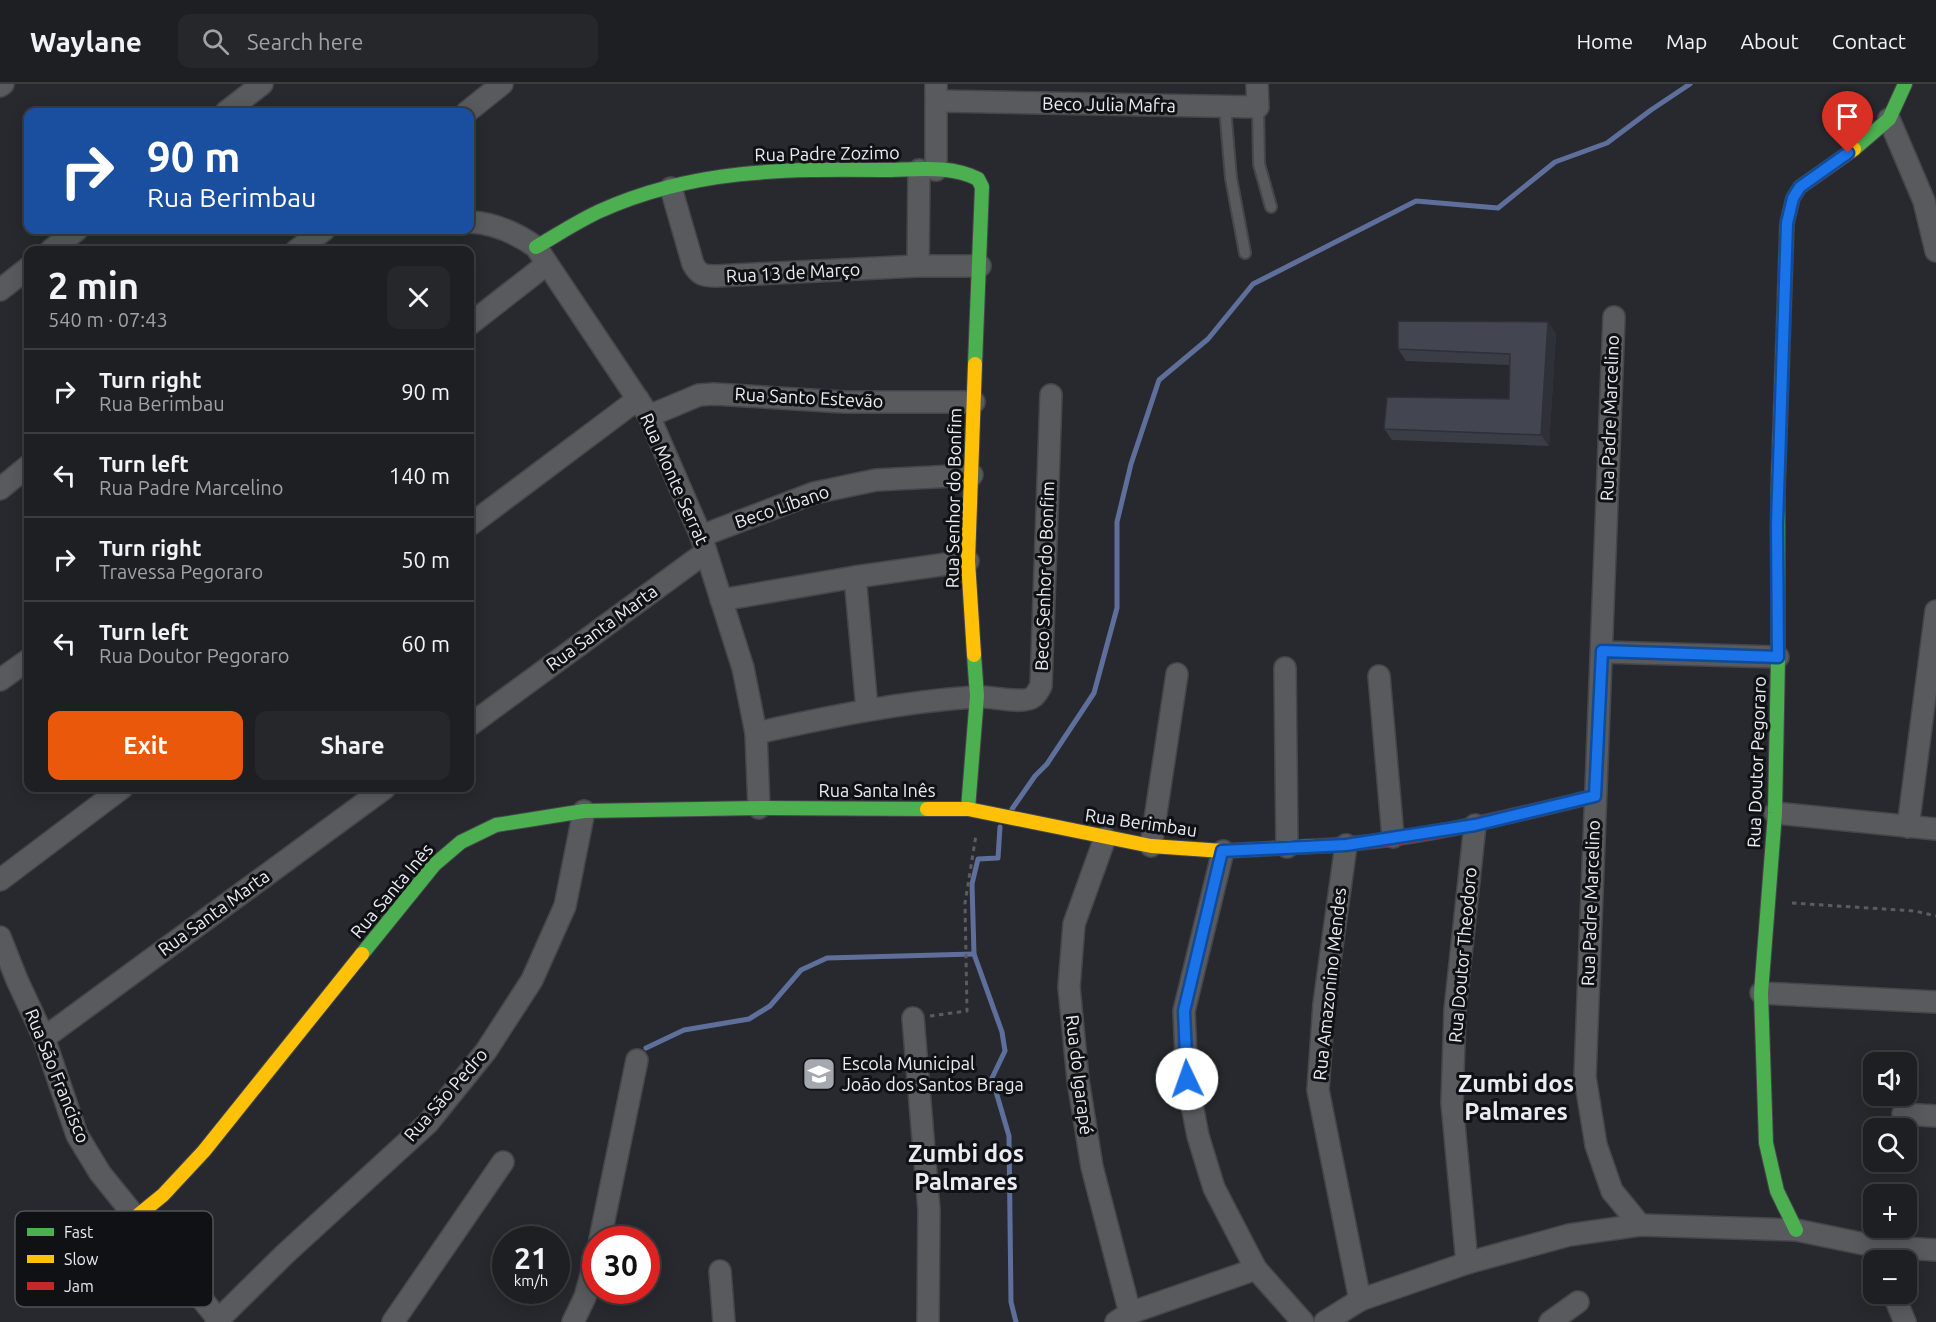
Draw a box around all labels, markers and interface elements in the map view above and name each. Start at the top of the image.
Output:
search box [178,14,598,68]
icon: search [199,25,232,58]
text: Waylane [30,26,142,57]
text: Search here [247,29,363,54]
text: Home [1576,29,1633,53]
text: Map [1666,29,1707,53]
text: About [1740,29,1799,53]
text: Contact [1832,29,1906,53]
pin [1822,91,1873,153]
street label: Beco Julia Mafra [1042,93,1176,115]
icon: arrive [1831,100,1864,133]
icon: right [48,132,126,210]
text: 90 m [147,133,241,180]
street label: Rua Padre Zozimo [754,142,900,164]
text: Rua Berimbau [147,182,317,212]
street label: Rua 13 de Março [725,258,861,286]
text: 2 min [48,265,139,306]
button: close [387,266,450,329]
text: 540 m · 07:43 [48,308,168,331]
street label: Rua Padre Marcelino [1596,335,1622,501]
text: Turn right [99,367,201,392]
icon: right [48,375,81,408]
text: 90 m [401,379,450,404]
street label: Rua Santo Estevão [734,383,884,411]
text: Rua Berimbau [99,392,225,415]
street label: Rua Senhor do Bonfim [941,408,965,588]
street label: Rua Monte Serrat [637,410,713,547]
text: Turn left [99,451,189,476]
icon: left [48,459,81,492]
text: 140 m [389,463,450,488]
text: Rua Padre Marcelino [99,476,283,499]
street label: Beco Líbano [732,481,831,532]
street label: Beco Senhor do Bonfim [1031,481,1057,671]
text: Turn right [99,535,201,560]
icon: right [48,543,81,576]
text: 50 m [401,547,450,572]
text: Travessa Pegoraro [99,560,263,583]
street label: Rua Santa Marta [542,580,661,674]
text: Turn left [99,619,189,644]
icon: left [48,627,81,660]
text: 60 m [401,631,450,656]
text: Rua Doutor Pegoraro [99,644,290,667]
street label: Rua Doutor Pegoraro [1743,676,1769,848]
button: Exit [48,711,243,780]
button: Share [255,711,450,780]
street label: Rua Santa Inês [819,780,936,800]
street label: Rua Berimbau [1084,804,1198,840]
street label: Rua Padre Marcelino [1577,820,1603,986]
street label: Rua Santa Inês [346,839,437,942]
street label: Rua Santa Marta [154,865,273,959]
street label: Rua Doutor Theodoro [1444,866,1480,1043]
street label: Rua Amazonino Mendes [1309,886,1349,1081]
street label: Rua São Francisco [22,1006,94,1146]
street label: Rua do Igarapé [1063,1014,1097,1136]
street label: Rua São Pedro [400,1044,491,1145]
position arrow [1155,1047,1219,1111]
map controls [1863,1052,1917,1304]
button: sound [1863,1052,1917,1106]
place label: Escola Municipal João dos Santos Braga [842,1053,1024,1094]
school or university icon: Escola Municipal João dos Santos Braga [801,1056,837,1092]
district label: Zumbi dos Palmares [1458,1070,1574,1125]
button: search [1863,1118,1917,1172]
district label: Zumbi dos Palmares [908,1140,1024,1195]
button: + [1863,1184,1917,1238]
legend [15,1211,213,1307]
text: Fast [64,1223,94,1241]
speed limit sign: 30 [582,1226,660,1304]
text: 21 [514,1241,548,1275]
text: Slow [64,1250,99,1268]
button: − [1863,1250,1917,1304]
text: km/h [514,1272,548,1289]
text: Jam [64,1277,94,1295]

